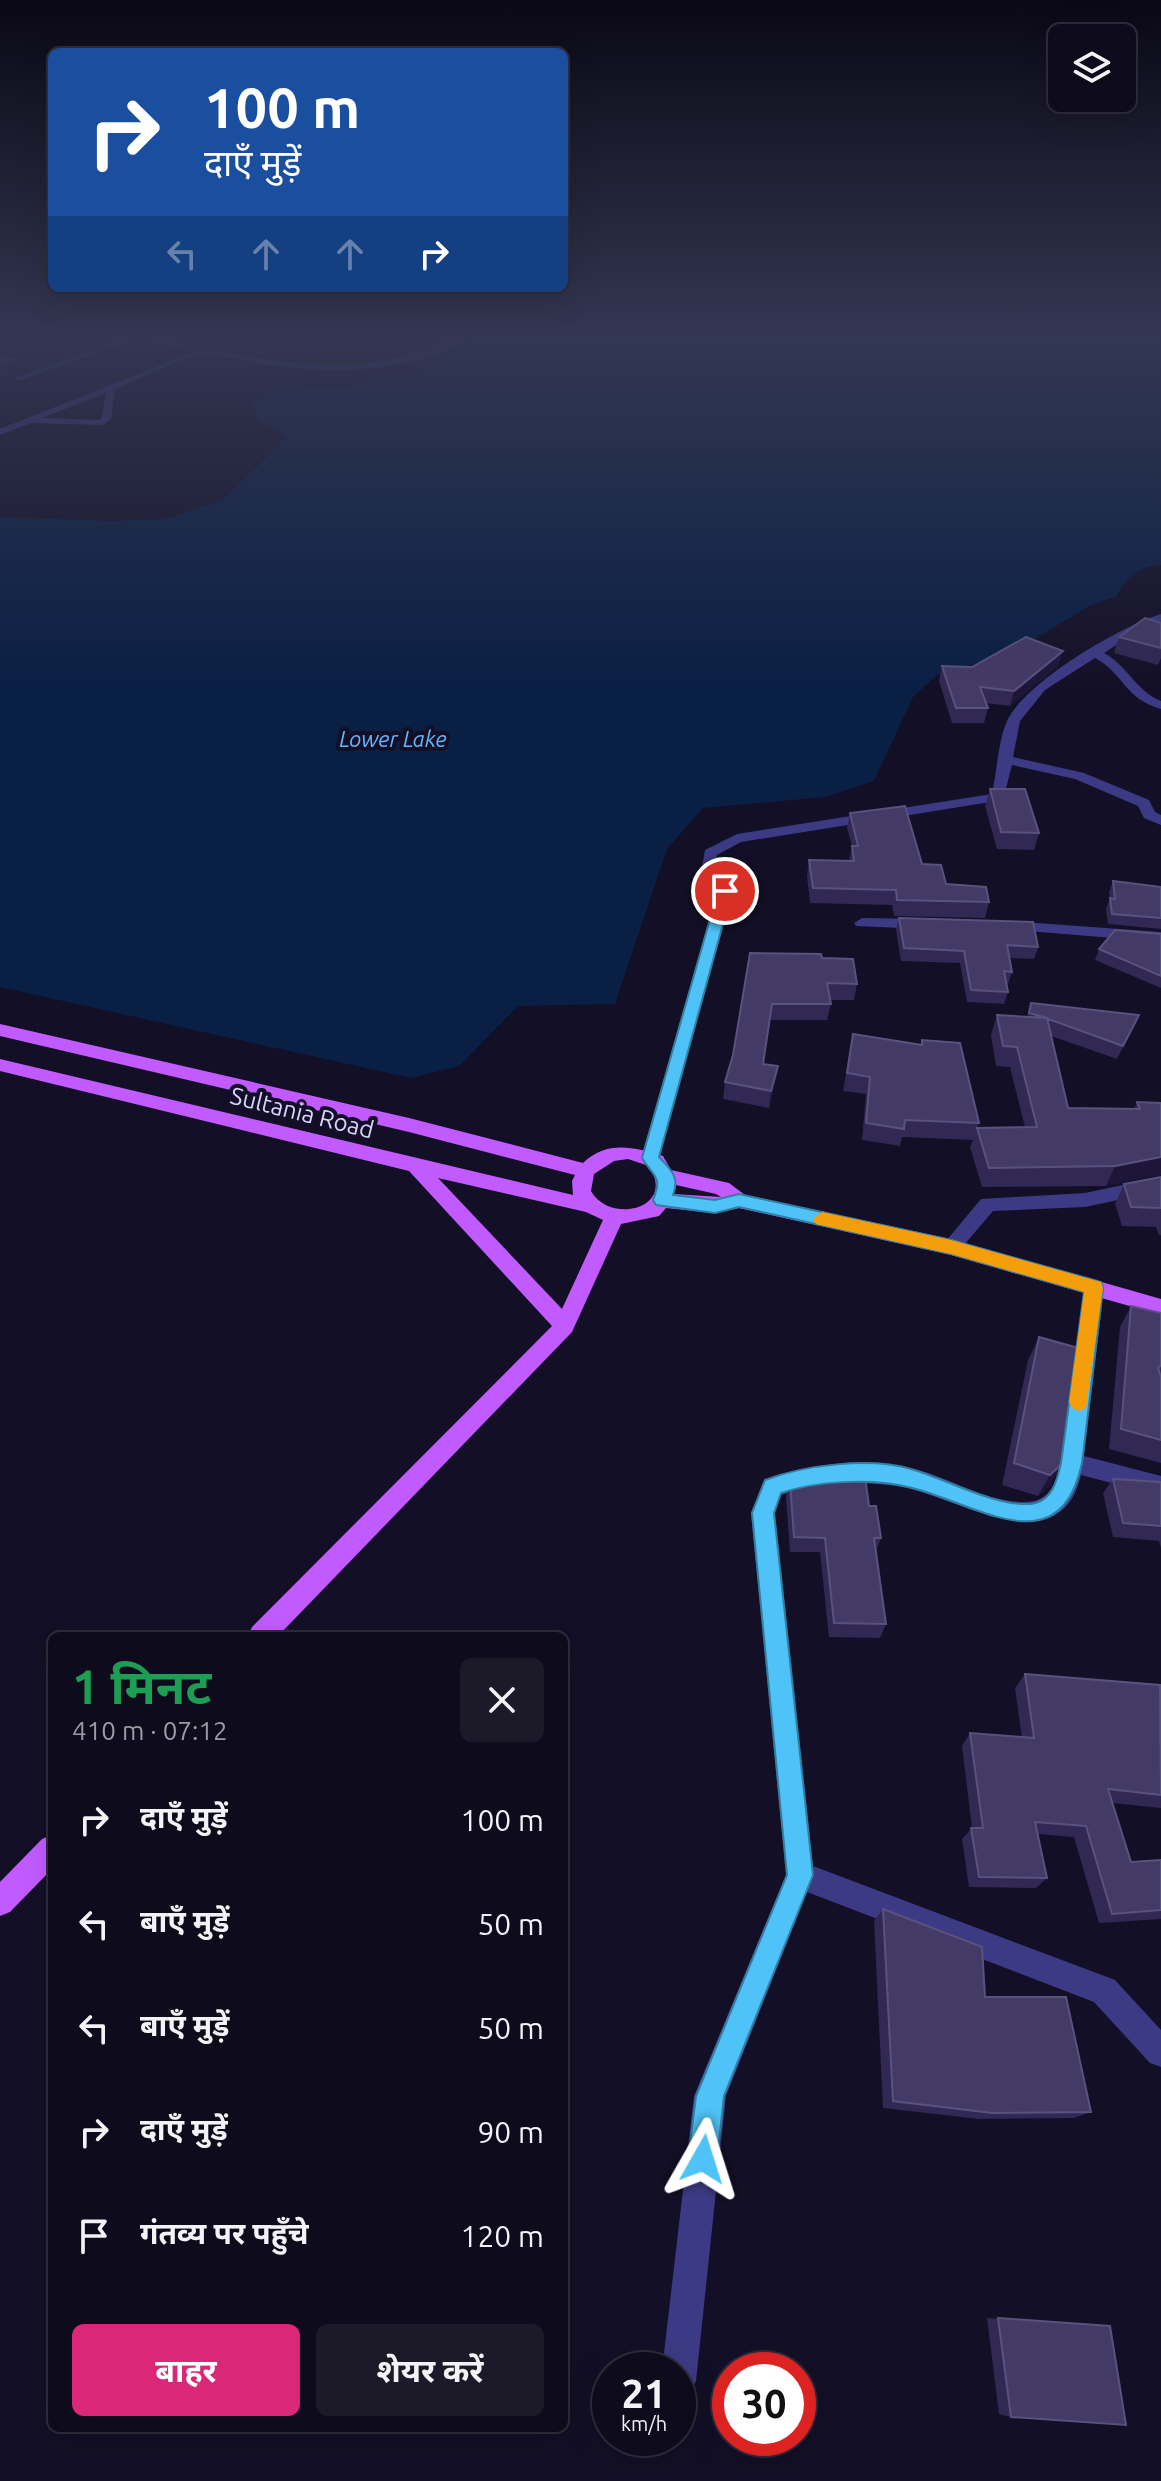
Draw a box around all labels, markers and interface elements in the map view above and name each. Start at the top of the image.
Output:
map controls [1048,24,1136,112]
button: layers [1048,24,1136,112]
text: 100 m [204,76,360,139]
icon: right [72,80,176,184]
text: दाएँ मुड़ें [204,142,301,183]
icon: left [160,232,204,276]
icon: ahead [244,232,288,276]
icon: ahead [328,232,372,276]
icon: right [412,232,456,276]
water label: Lower Lake [339,726,447,751]
pin [691,857,759,925]
icon: arrive [703,869,747,913]
street label: Sultania Road [228,1082,377,1143]
button: close [460,1658,544,1742]
text: 1 मिनट [72,1659,211,1713]
text: 410 m · 07:12 [72,1716,228,1745]
icon: right [72,1798,116,1842]
text: दाएँ मुड़ें [140,1800,228,1834]
text: 100 m [460,1803,544,1837]
icon: left [72,1902,116,1946]
text: बाएँ मुड़ें [140,1904,229,1938]
text: 50 m [477,1907,544,1941]
icon: left [72,2006,116,2050]
text: बाएँ मुड़ें [140,2008,229,2042]
text: 50 m [477,2011,544,2045]
icon: right [72,2110,116,2154]
text: दाएँ मुड़ें [140,2112,228,2146]
text: 90 m [477,2115,544,2149]
position arrow [661,2117,745,2201]
icon: arrive [72,2214,116,2258]
text: गंतव्य पर पहुँचे [140,2216,308,2250]
text: 120 m [460,2219,544,2253]
button: बाहर [72,2324,300,2416]
button: शेयर करें [316,2324,544,2416]
speed limit sign: 30 [712,2352,816,2456]
text: 21 [621,2371,667,2416]
text: km/h [621,2412,667,2435]

